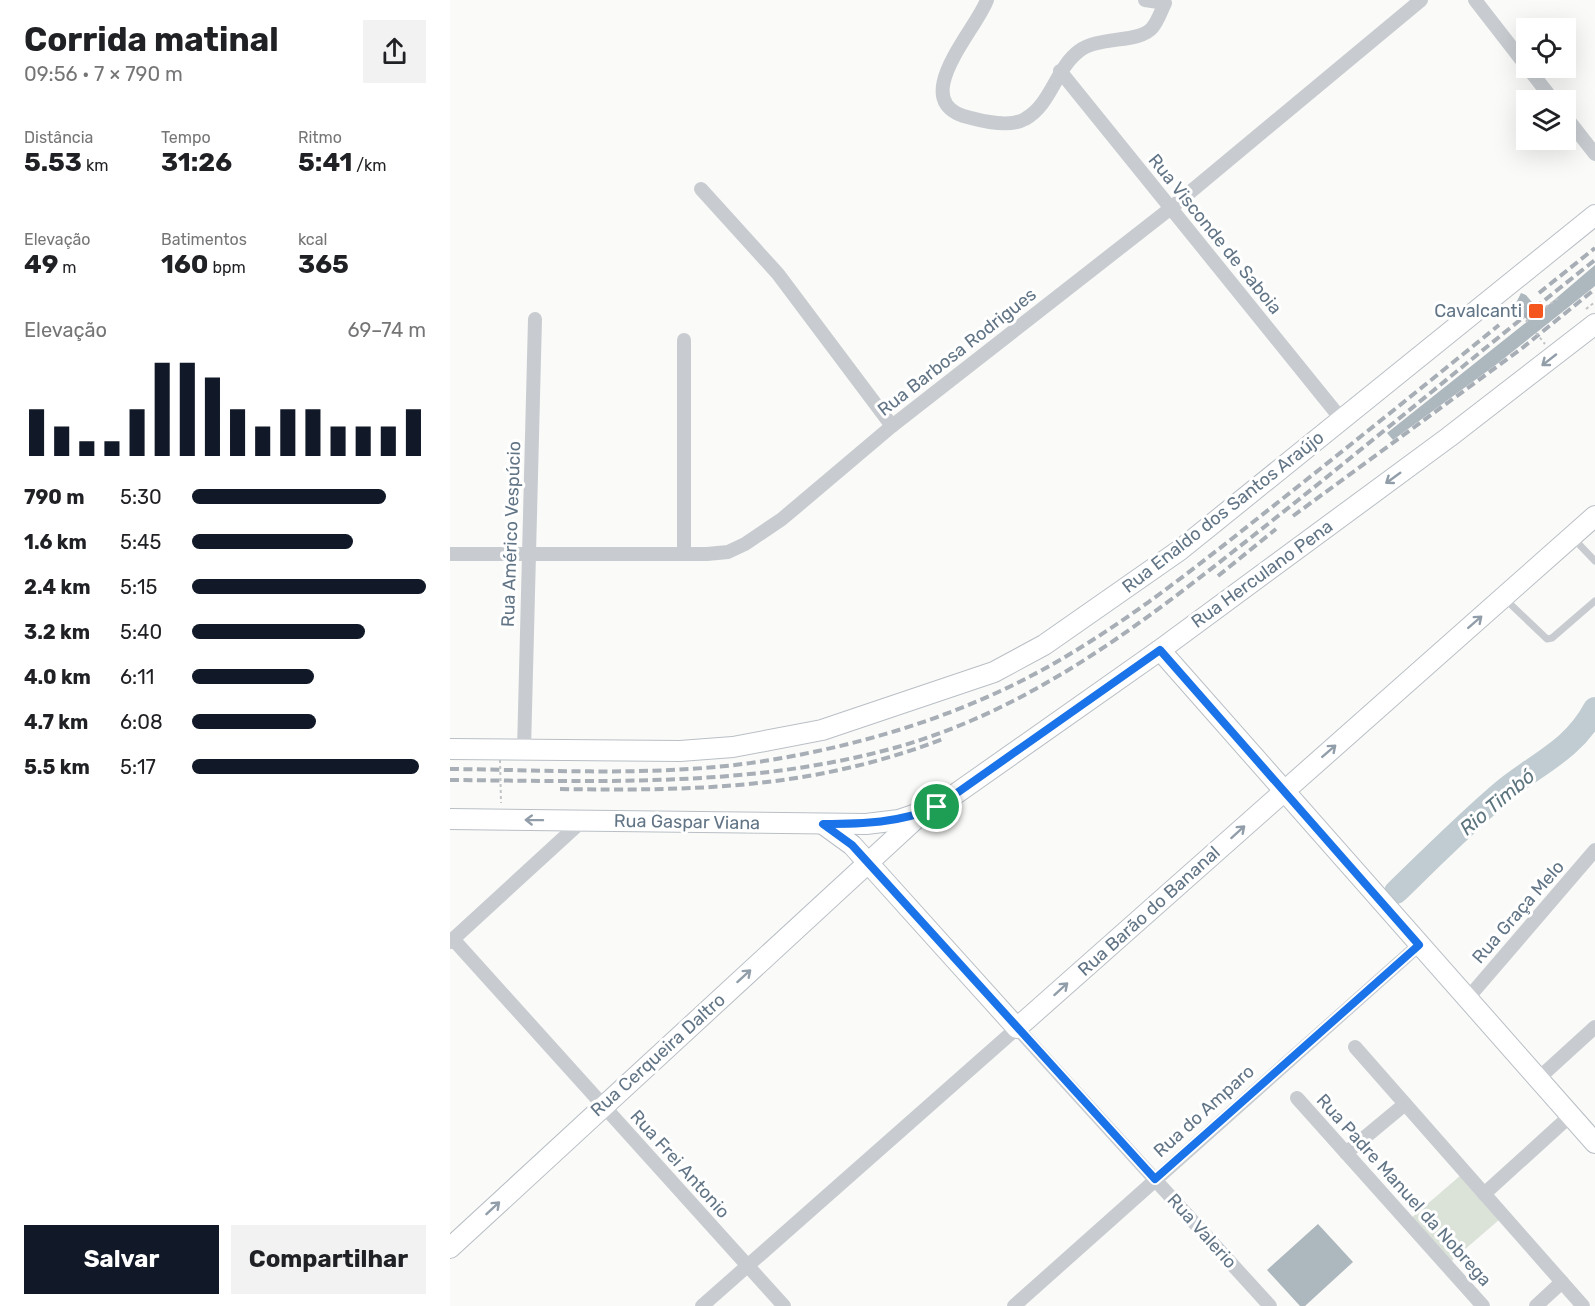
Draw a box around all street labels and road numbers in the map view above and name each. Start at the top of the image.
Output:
street label: Rua Visconde de Saboia [1144,149,1286,319]
street label: Rua Barbosa Rodrigues [873,283,1041,421]
street label: Rua Enaldo dos Santos Araújo [1118,426,1328,598]
street label: Rua Américo Vespúcio [497,441,525,627]
street label: Rua Herculano Pena [1187,515,1337,633]
street label: Rua Gaspar Viana [614,810,760,834]
street label: Rua Barão do Bananal [1073,841,1225,981]
street label: Rua Graça Melo [1467,856,1569,968]
street label: Rua Cerqueira Daltro [586,989,730,1121]
street label: Rua do Amparo [1149,1060,1259,1162]
street label: Rua Padre Manuel da Nobrega [1312,1089,1496,1291]
street label: Rua Frei Antonio [626,1105,734,1223]
street label: Rua Valerio [1163,1189,1241,1273]

